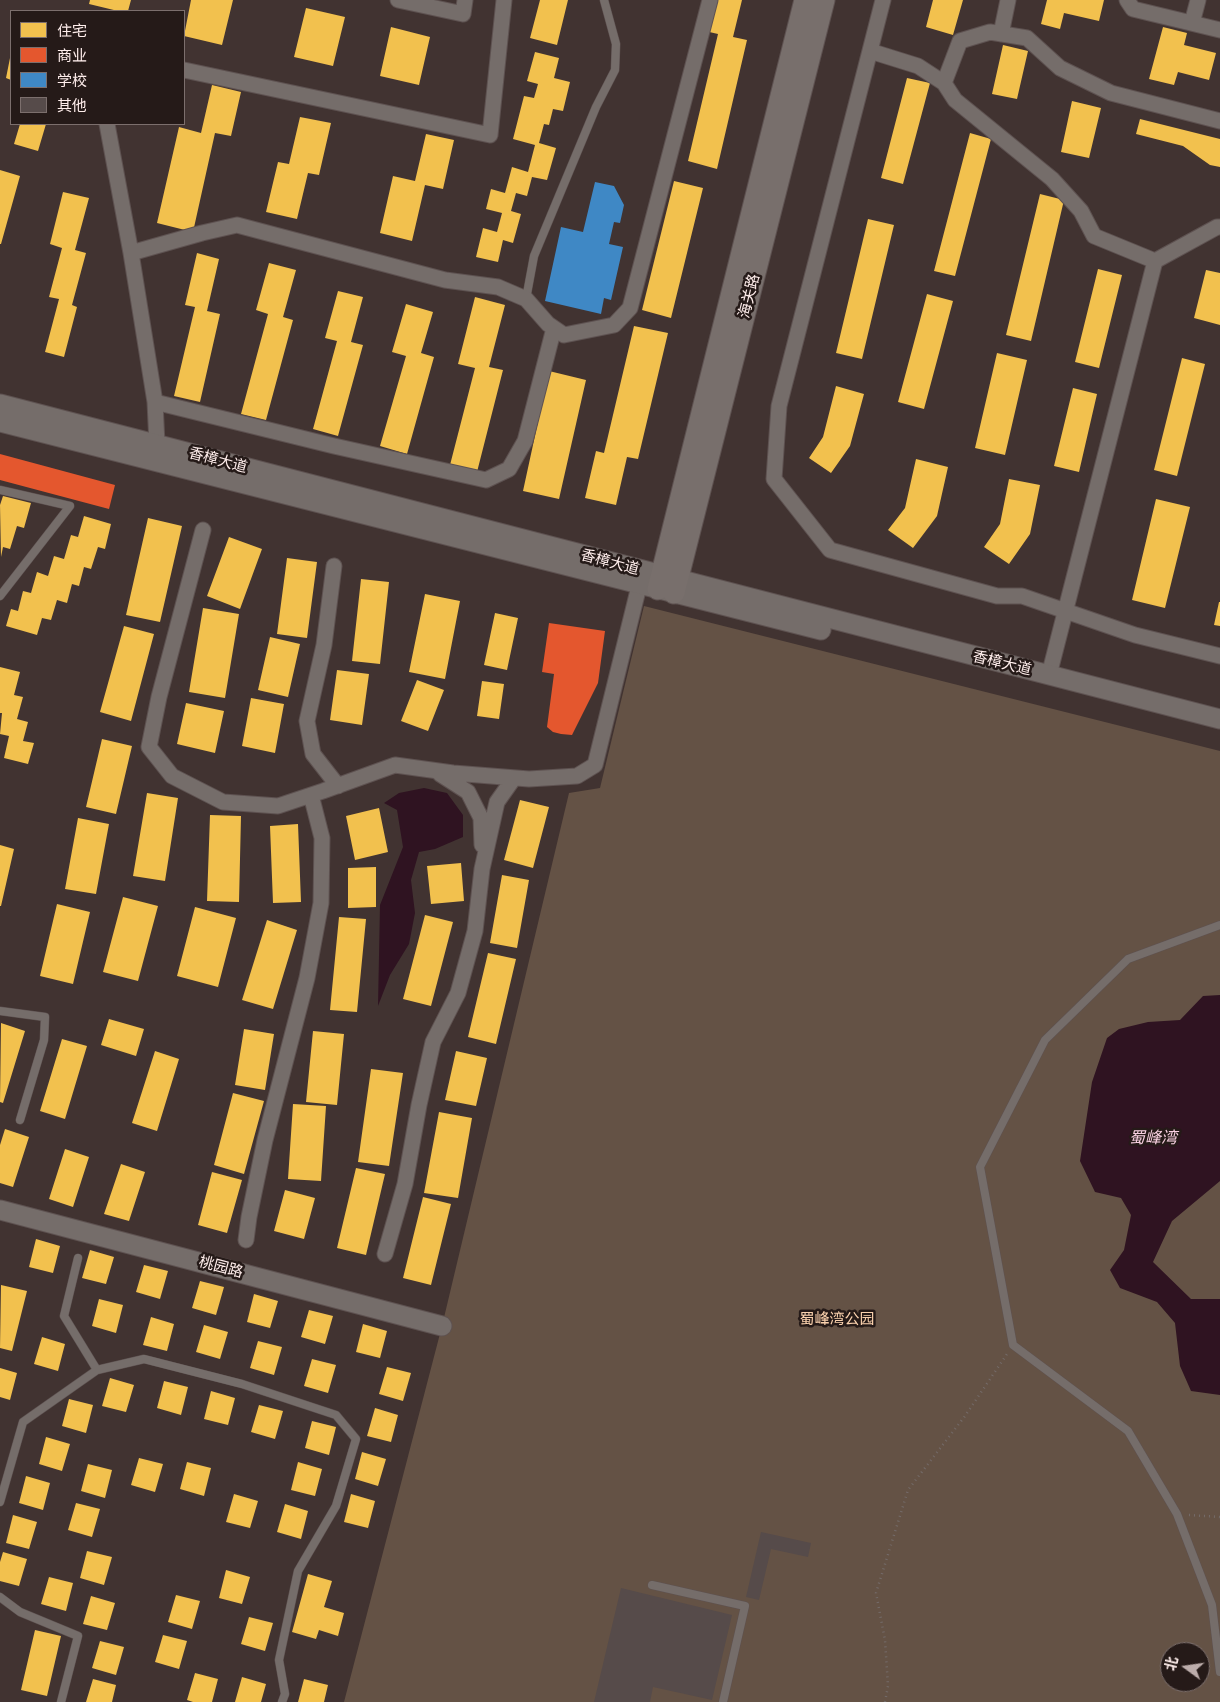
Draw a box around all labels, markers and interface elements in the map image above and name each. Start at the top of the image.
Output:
legend [10,10,185,125]
text: 住宅 [57,21,87,39]
text: 商业 [57,46,87,64]
text: 学校 [57,71,87,89]
text: 其他 [57,96,87,114]
street label: 海关路 [735,272,763,320]
street label: 香樟大道 [187,444,249,476]
street label: 香樟大道 [579,546,641,578]
street label: 香樟大道 [971,647,1033,679]
water label: 蜀峰湾 [1129,1128,1177,1148]
street label: 桃园路 [197,1252,245,1282]
park label: 蜀峰湾公园 [800,1310,874,1328]
north arrow [1160,1642,1210,1692]
text: 北 [1161,1655,1181,1672]

